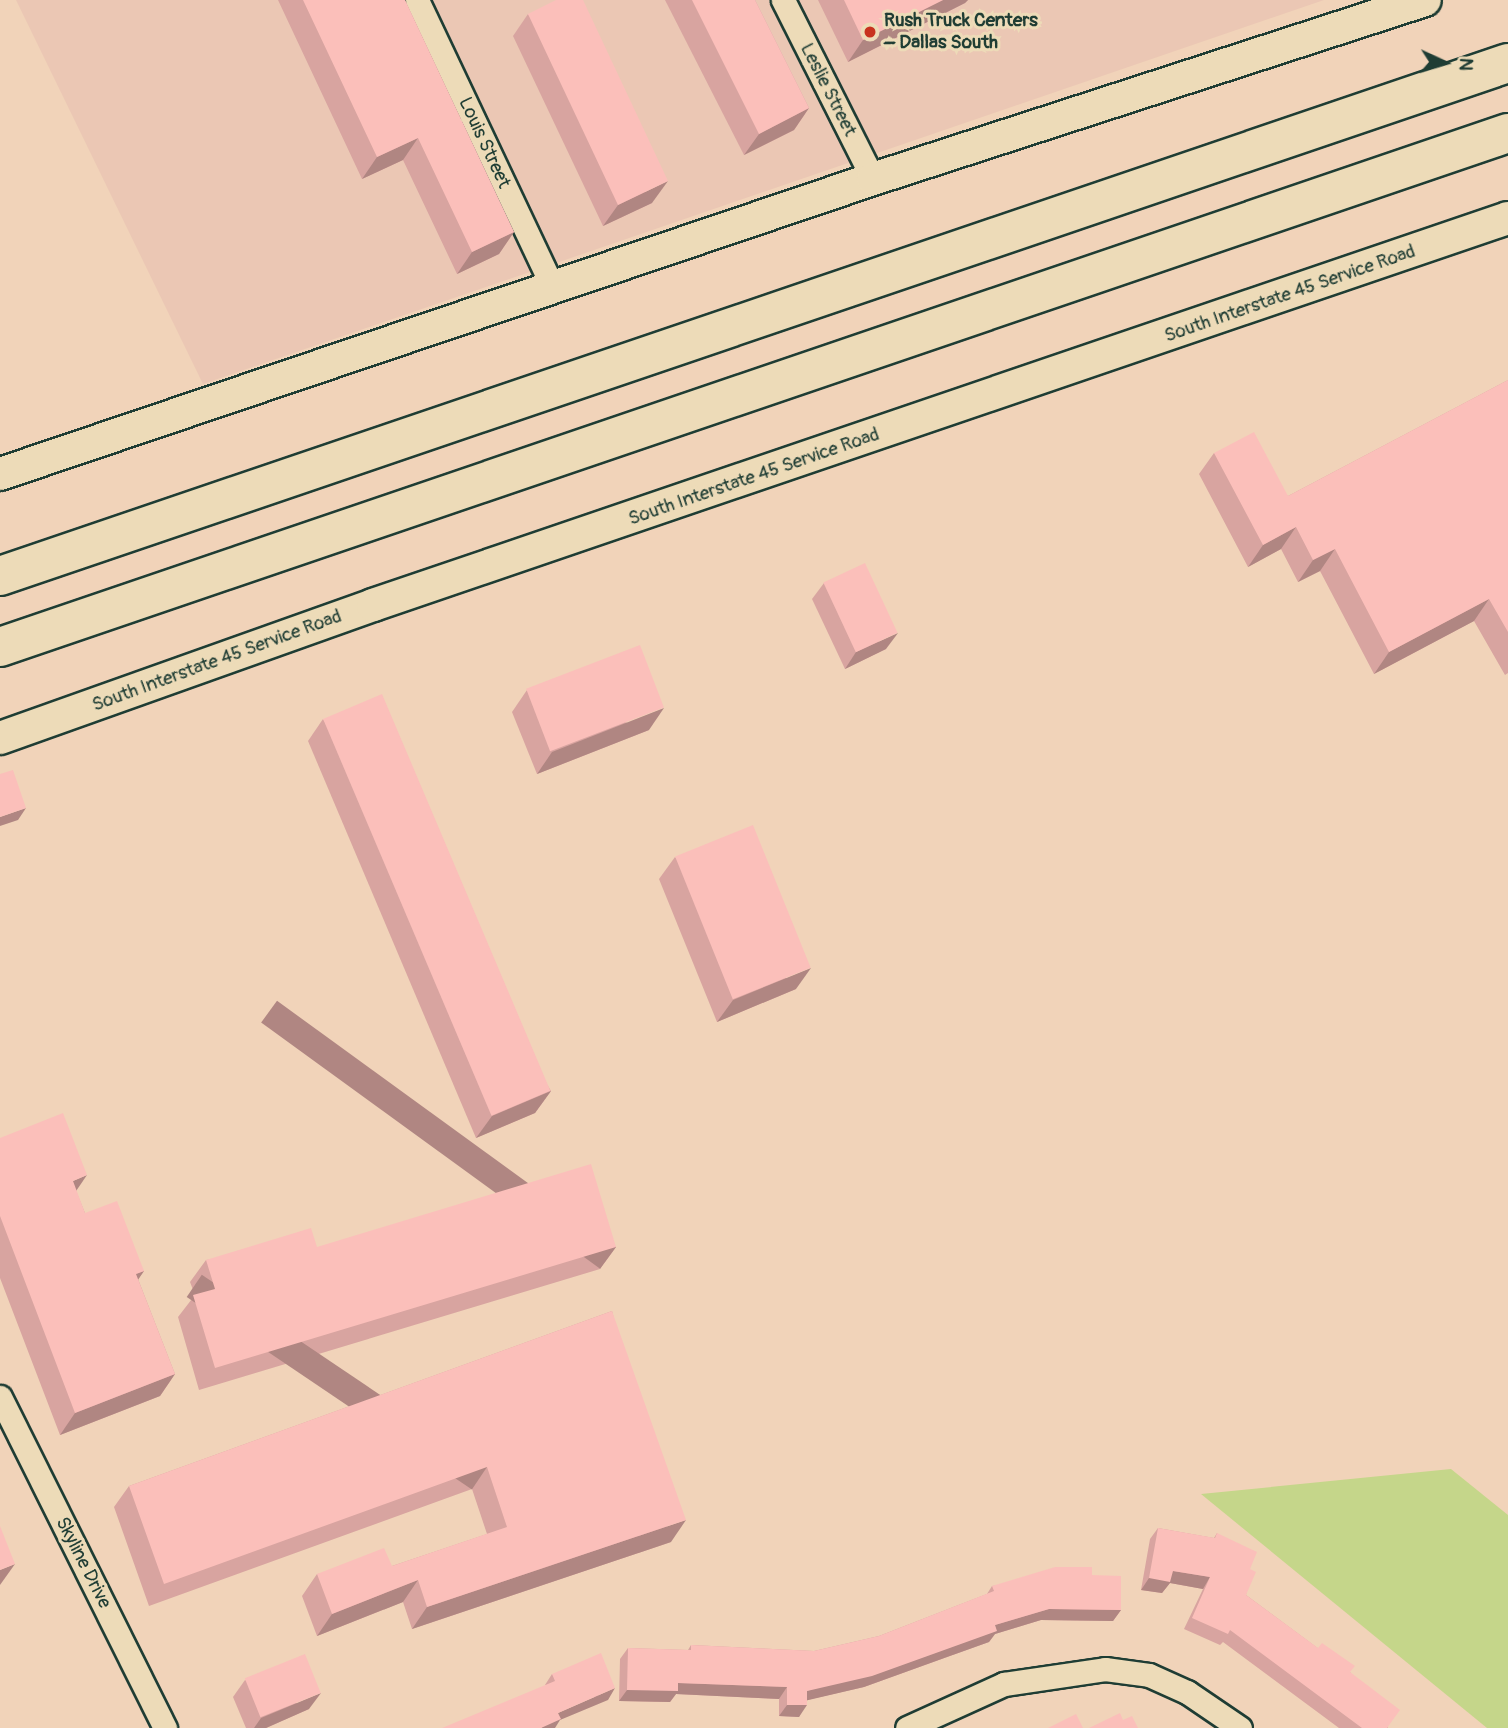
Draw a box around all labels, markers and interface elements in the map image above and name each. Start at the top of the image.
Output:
place label: Rush Truck Centers – Dallas South [884,10,1038,54]
marker: Rush Truck Centers – Dallas South [862,24,878,40]
north arrow [1410,28,1480,98]
street label: Leslie Street [795,40,861,140]
text: N [1454,57,1478,72]
street label: Louis Street [453,94,515,192]
street label: South Interstate 45 Service Road [1162,240,1418,348]
street label: South Interstate 45 Service Road [626,423,882,531]
street label: South Interstate 45 Service Road [89,605,345,717]
street label: Skyline Drive [50,1513,116,1613]

